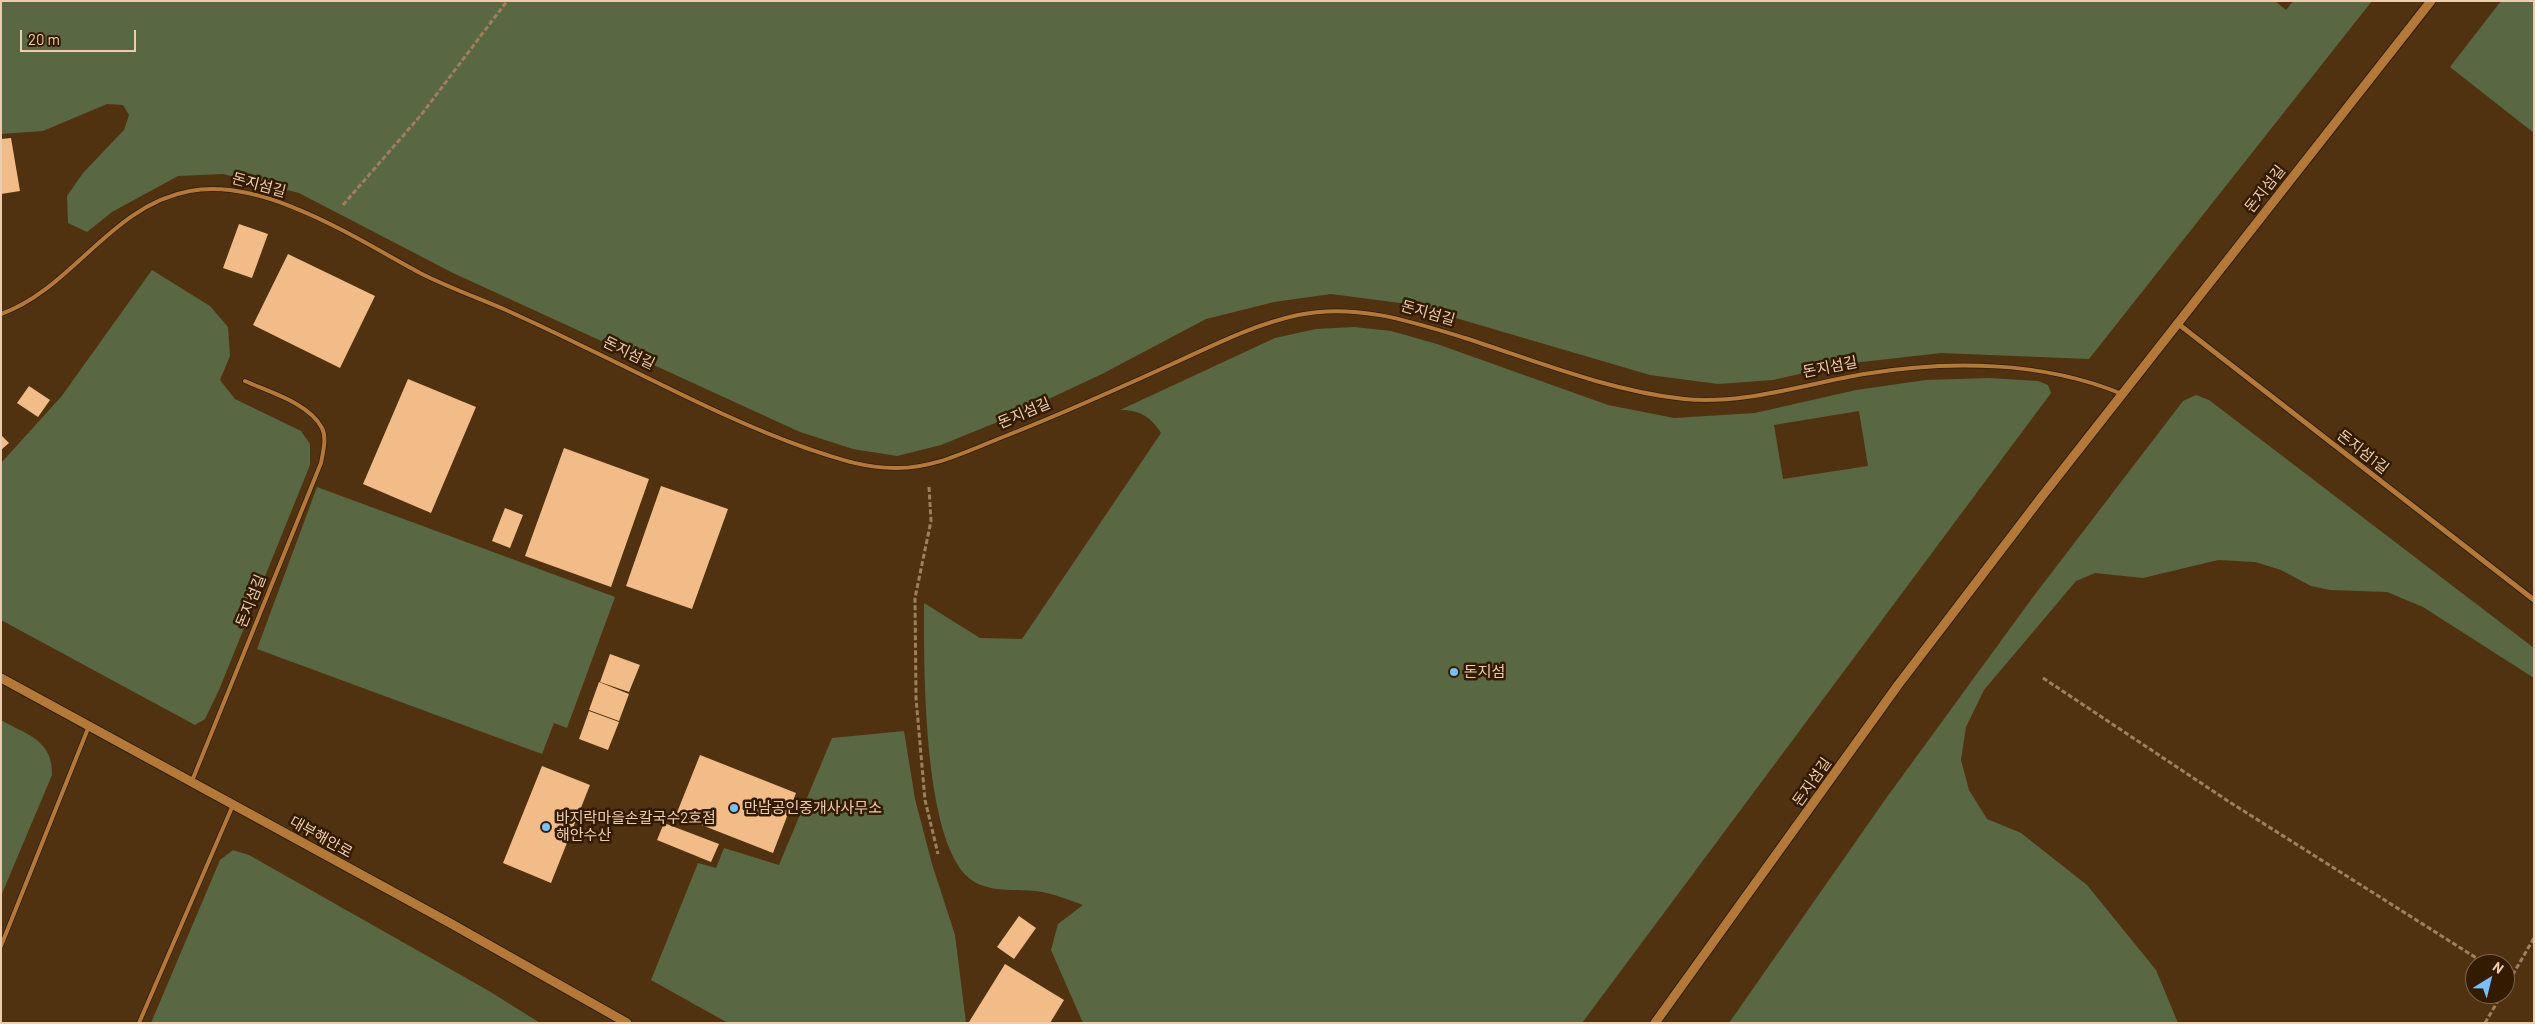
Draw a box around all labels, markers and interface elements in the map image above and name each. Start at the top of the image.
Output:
scale bar [22,20,139,52]
text: 20 m [28,30,60,48]
street label: 돈지섬길 [2241,162,2289,216]
street label: 돈지섬길 [230,169,288,201]
street label: 돈지섬길 [1399,297,1457,329]
street label: 돈지섬길 [600,333,658,373]
street label: 돈지섬길 [1801,353,1859,381]
street label: 돈지섬길 [995,394,1053,432]
street label: 돈지섬1길 [2334,426,2392,478]
street label: 돈지섬길 [232,572,270,630]
place label: 돈지섬 [1464,663,1505,681]
marker: 돈지섬 [1448,666,1460,678]
street label: 돈지섬길 [1789,754,1835,810]
place label: 만남공인중개사사무소 [744,799,882,817]
marker: 만남공인중개사사무소 [728,802,740,814]
place label: 바지락마을손칼국수2호점 해안수산 [556,809,716,844]
street label: 대부해안로 [286,812,356,862]
marker: 바지락마을손칼국수2호점 해안수산 [540,821,552,833]
north arrow [2465,954,2515,1004]
text: N [2490,958,2507,977]

